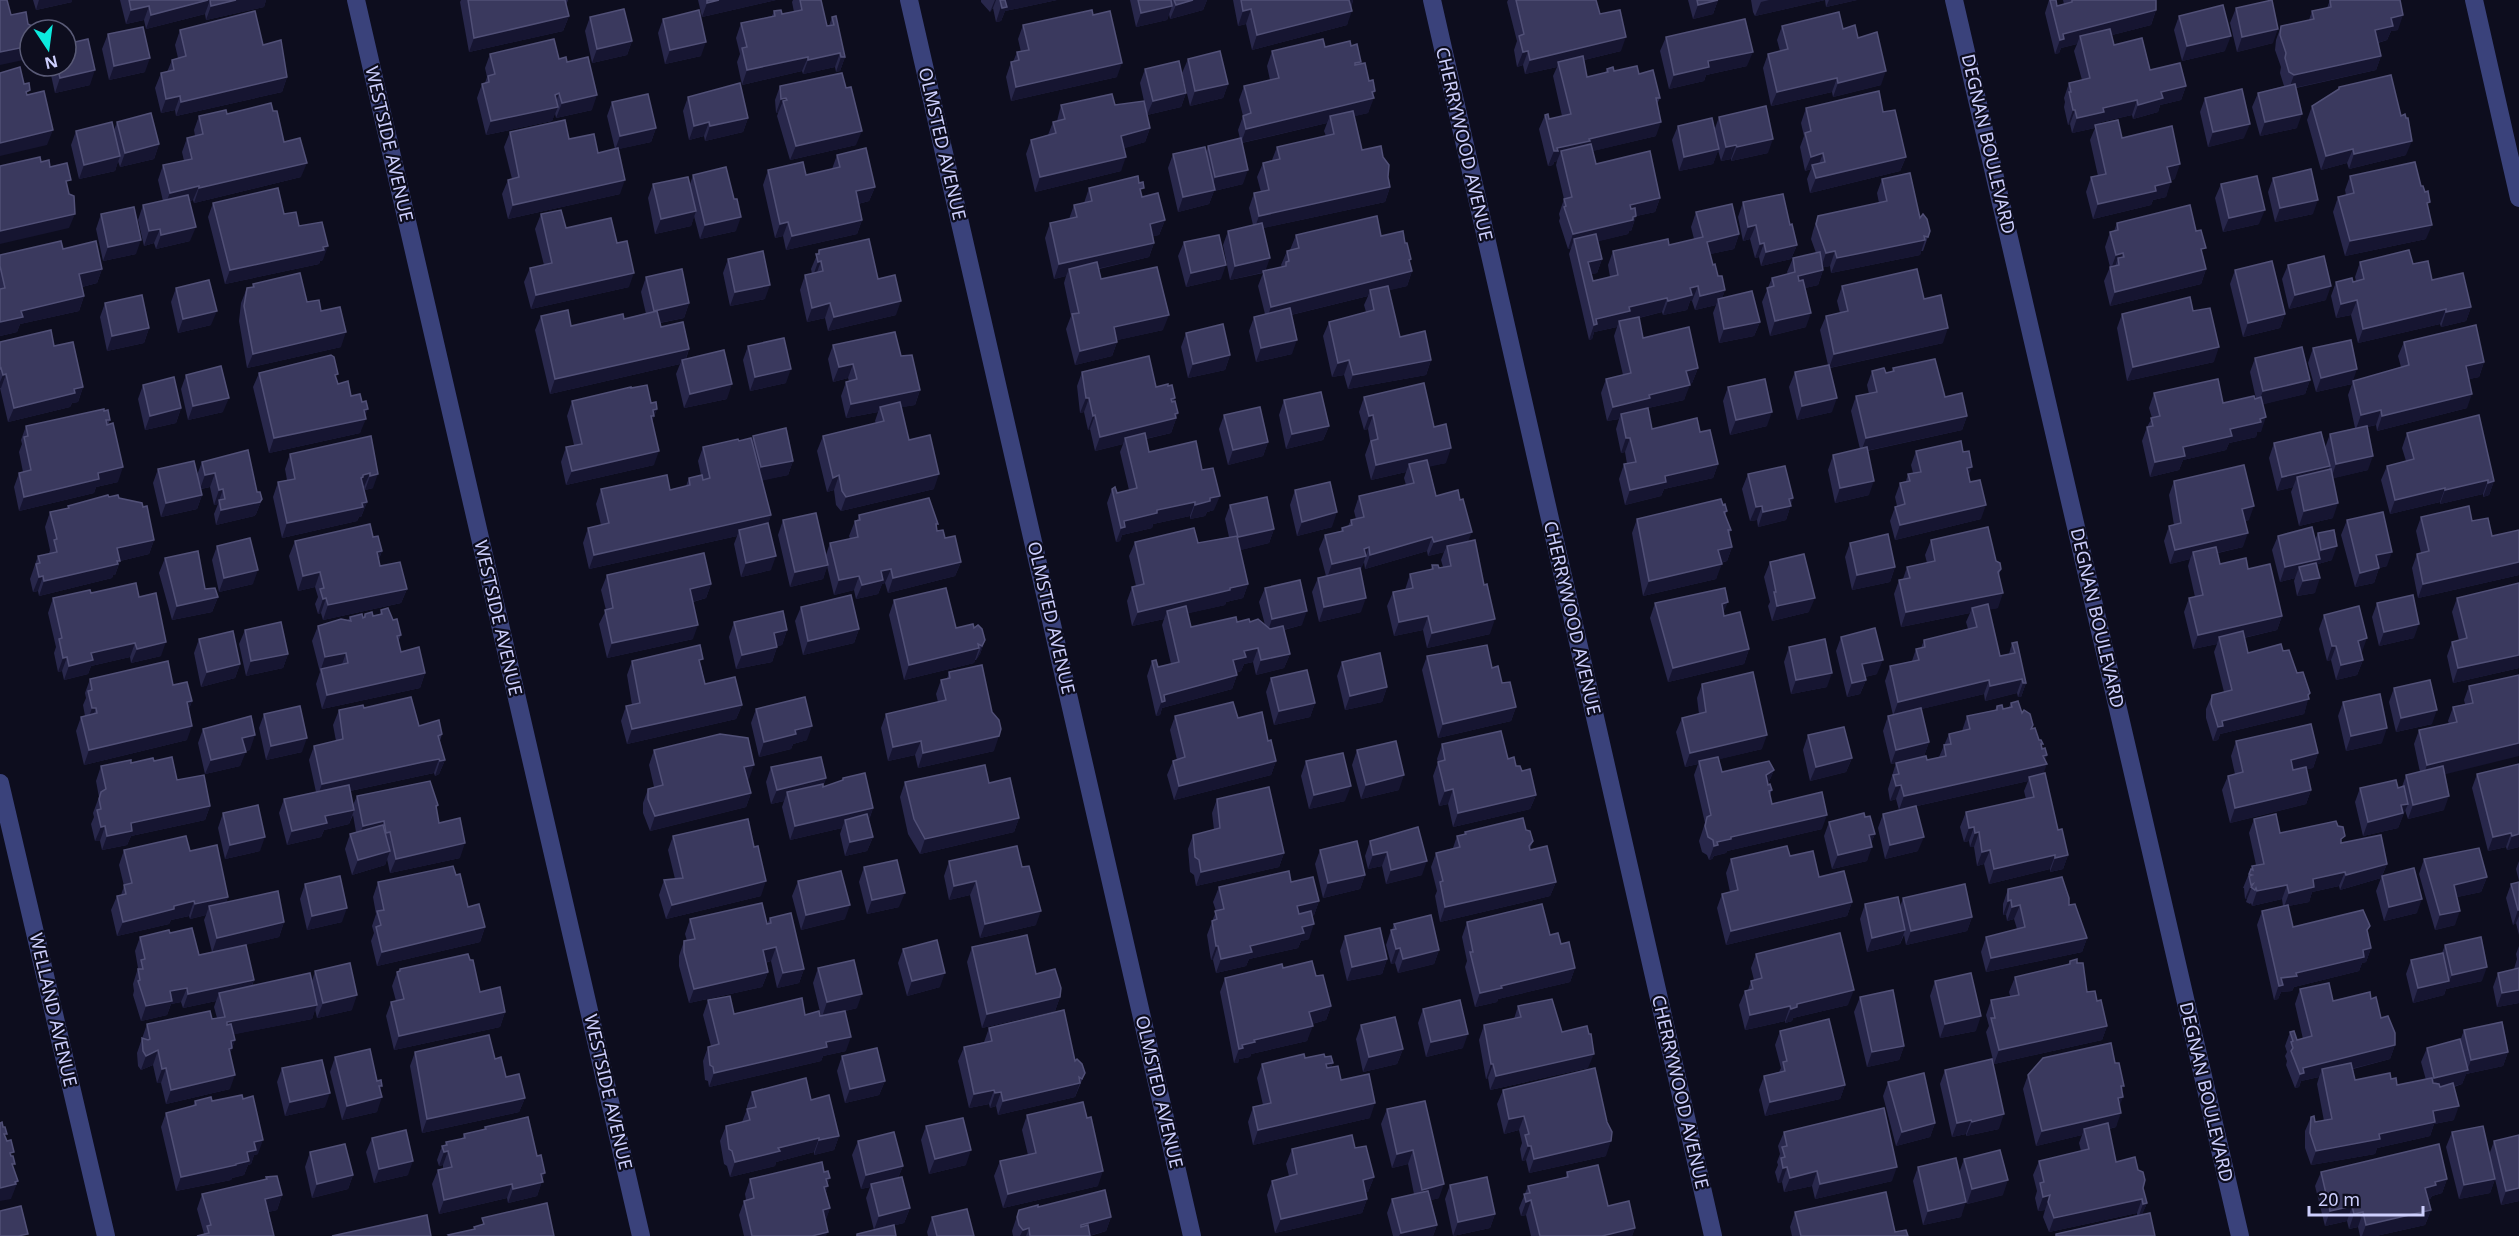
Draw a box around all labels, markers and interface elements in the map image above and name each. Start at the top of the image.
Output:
north arrow [18,18,78,78]
street label: CHERRYWOOD AVENUE [1431,44,1499,243]
text: N [43,50,60,75]
street label: DEGNAN BOULEVARD [1957,51,2021,236]
street label: WESTSIDE AVENUE [360,64,420,224]
street label: OLMSTED AVENUE [914,65,972,222]
street label: CHERRYWOOD AVENUE [1539,518,1607,717]
street label: DEGNAN BOULEVARD [2066,525,2130,710]
street label: WESTSIDE AVENUE [469,538,529,698]
street label: OLMSTED AVENUE [1023,539,1081,696]
street label: WELLAND AVENUE [25,931,83,1089]
street label: CHERRYWOOD AVENUE [1647,992,1715,1191]
street label: DEGNAN BOULEVARD [2175,999,2239,1184]
street label: WESTSIDE AVENUE [579,1012,639,1172]
street label: OLMSTED AVENUE [1131,1013,1189,1170]
scale bar [2309,1179,2423,1217]
text: 20 m [2318,1187,2360,1211]

